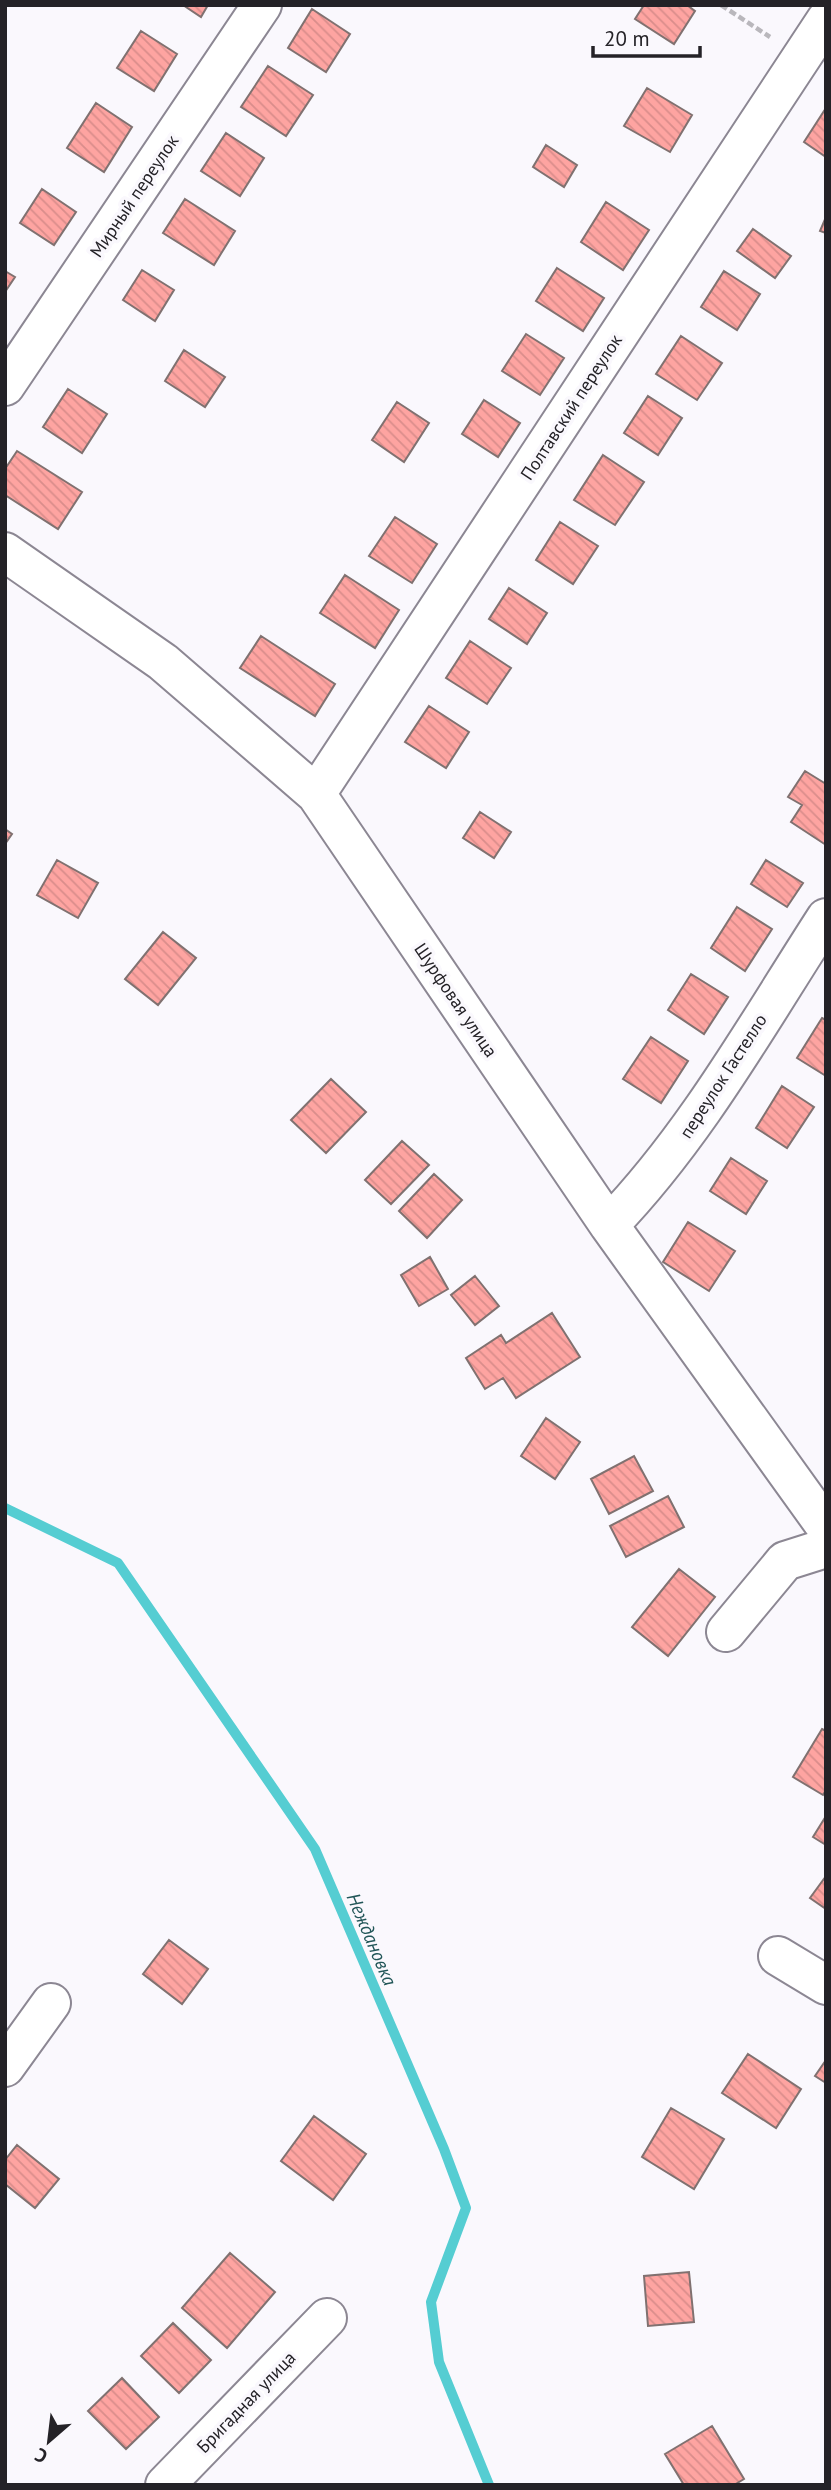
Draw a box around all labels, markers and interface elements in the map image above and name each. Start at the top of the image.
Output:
scale bar [593,14,700,58]
text: 20 m [604,25,650,52]
street label: Мирный переулок [85,130,184,262]
street label: Полтавский переулок [515,329,627,484]
street label: Шурфовая улица [409,938,503,1062]
street label: переулок Гастелло [674,1009,772,1143]
water label: Неждановка [342,1889,403,1990]
street label: Бригадная улица [192,2346,300,2458]
north arrow [14,2406,84,2476]
text: С [30,2443,51,2469]

